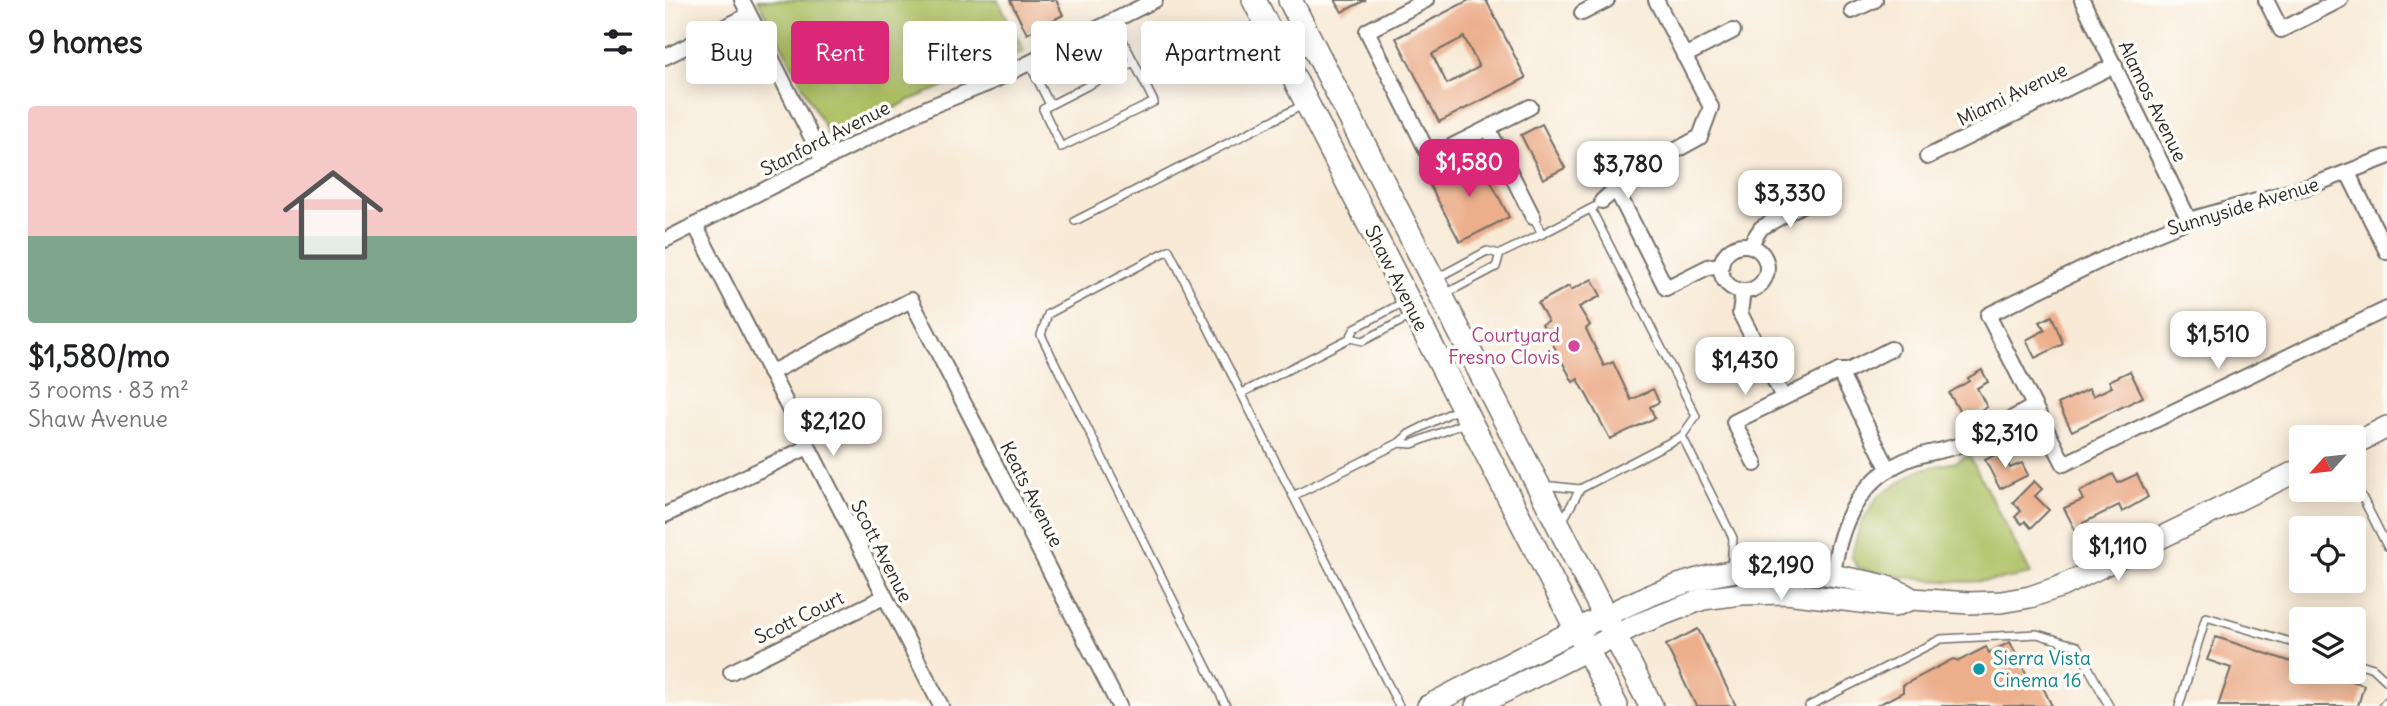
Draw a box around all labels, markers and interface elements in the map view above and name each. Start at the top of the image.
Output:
chip: Buy [686,21,777,84]
chip: Rent [791,21,889,84]
chip: Filters [903,21,1017,84]
chip: New [1031,21,1127,84]
chip: Apartment [1141,21,1305,84]
text: 9 homes [28,23,143,61]
icon: filters [599,23,637,61]
street label: Alamos Avenue [2113,37,2193,165]
street label: Miami Avenue [1953,57,2071,131]
street label: Stanford Avenue [756,95,894,181]
pin: $1,580 [1412,140,1526,199]
pin: $3,780 [1571,142,1685,201]
text: $1,580 [1435,147,1503,176]
text: $3,780 [1593,149,1663,178]
icon: home [270,152,396,278]
pin: $3,330 [1733,170,1847,230]
street label: Sunnyside Avenue [2165,172,2321,240]
text: $3,330 [1754,178,1826,207]
street label: Shaw Avenue [1360,221,1434,335]
pin: $1,510 [2161,312,2275,371]
text: $1,510 [2186,319,2250,348]
place label: Courtyard Fresno Clovis [1448,323,1560,369]
text: $1,580/mo [28,337,170,375]
marker: Courtyard Fresno Clovis [1566,338,1582,354]
pin: $1,430 [1688,338,1802,397]
text: $1,430 [1711,345,1779,374]
text: 3 rooms · 83 m² [28,375,189,404]
pin: $2,120 [776,398,890,458]
text: Shaw Avenue [28,404,168,433]
text: $2,120 [800,406,866,435]
pin: $2,310 [1948,410,2062,470]
text: $2,310 [1971,418,2039,447]
north arrow [2289,425,2366,502]
map controls [2289,425,2366,684]
street label: Keats Avenue [995,437,1069,551]
street label: Scott Avenue [846,496,918,606]
button: locate [2289,516,2366,593]
pin: $1,110 [2061,524,2175,583]
text: $1,110 [2089,531,2147,560]
pin: $2,190 [1724,542,1838,602]
text: $2,190 [1748,550,1814,579]
street label: Scott Court [751,585,847,649]
button: layers [2289,607,2366,684]
place label: Sierra Vista Cinema 16 [1993,646,2091,692]
marker: Sierra Vista Cinema 16 [1971,661,1987,677]

